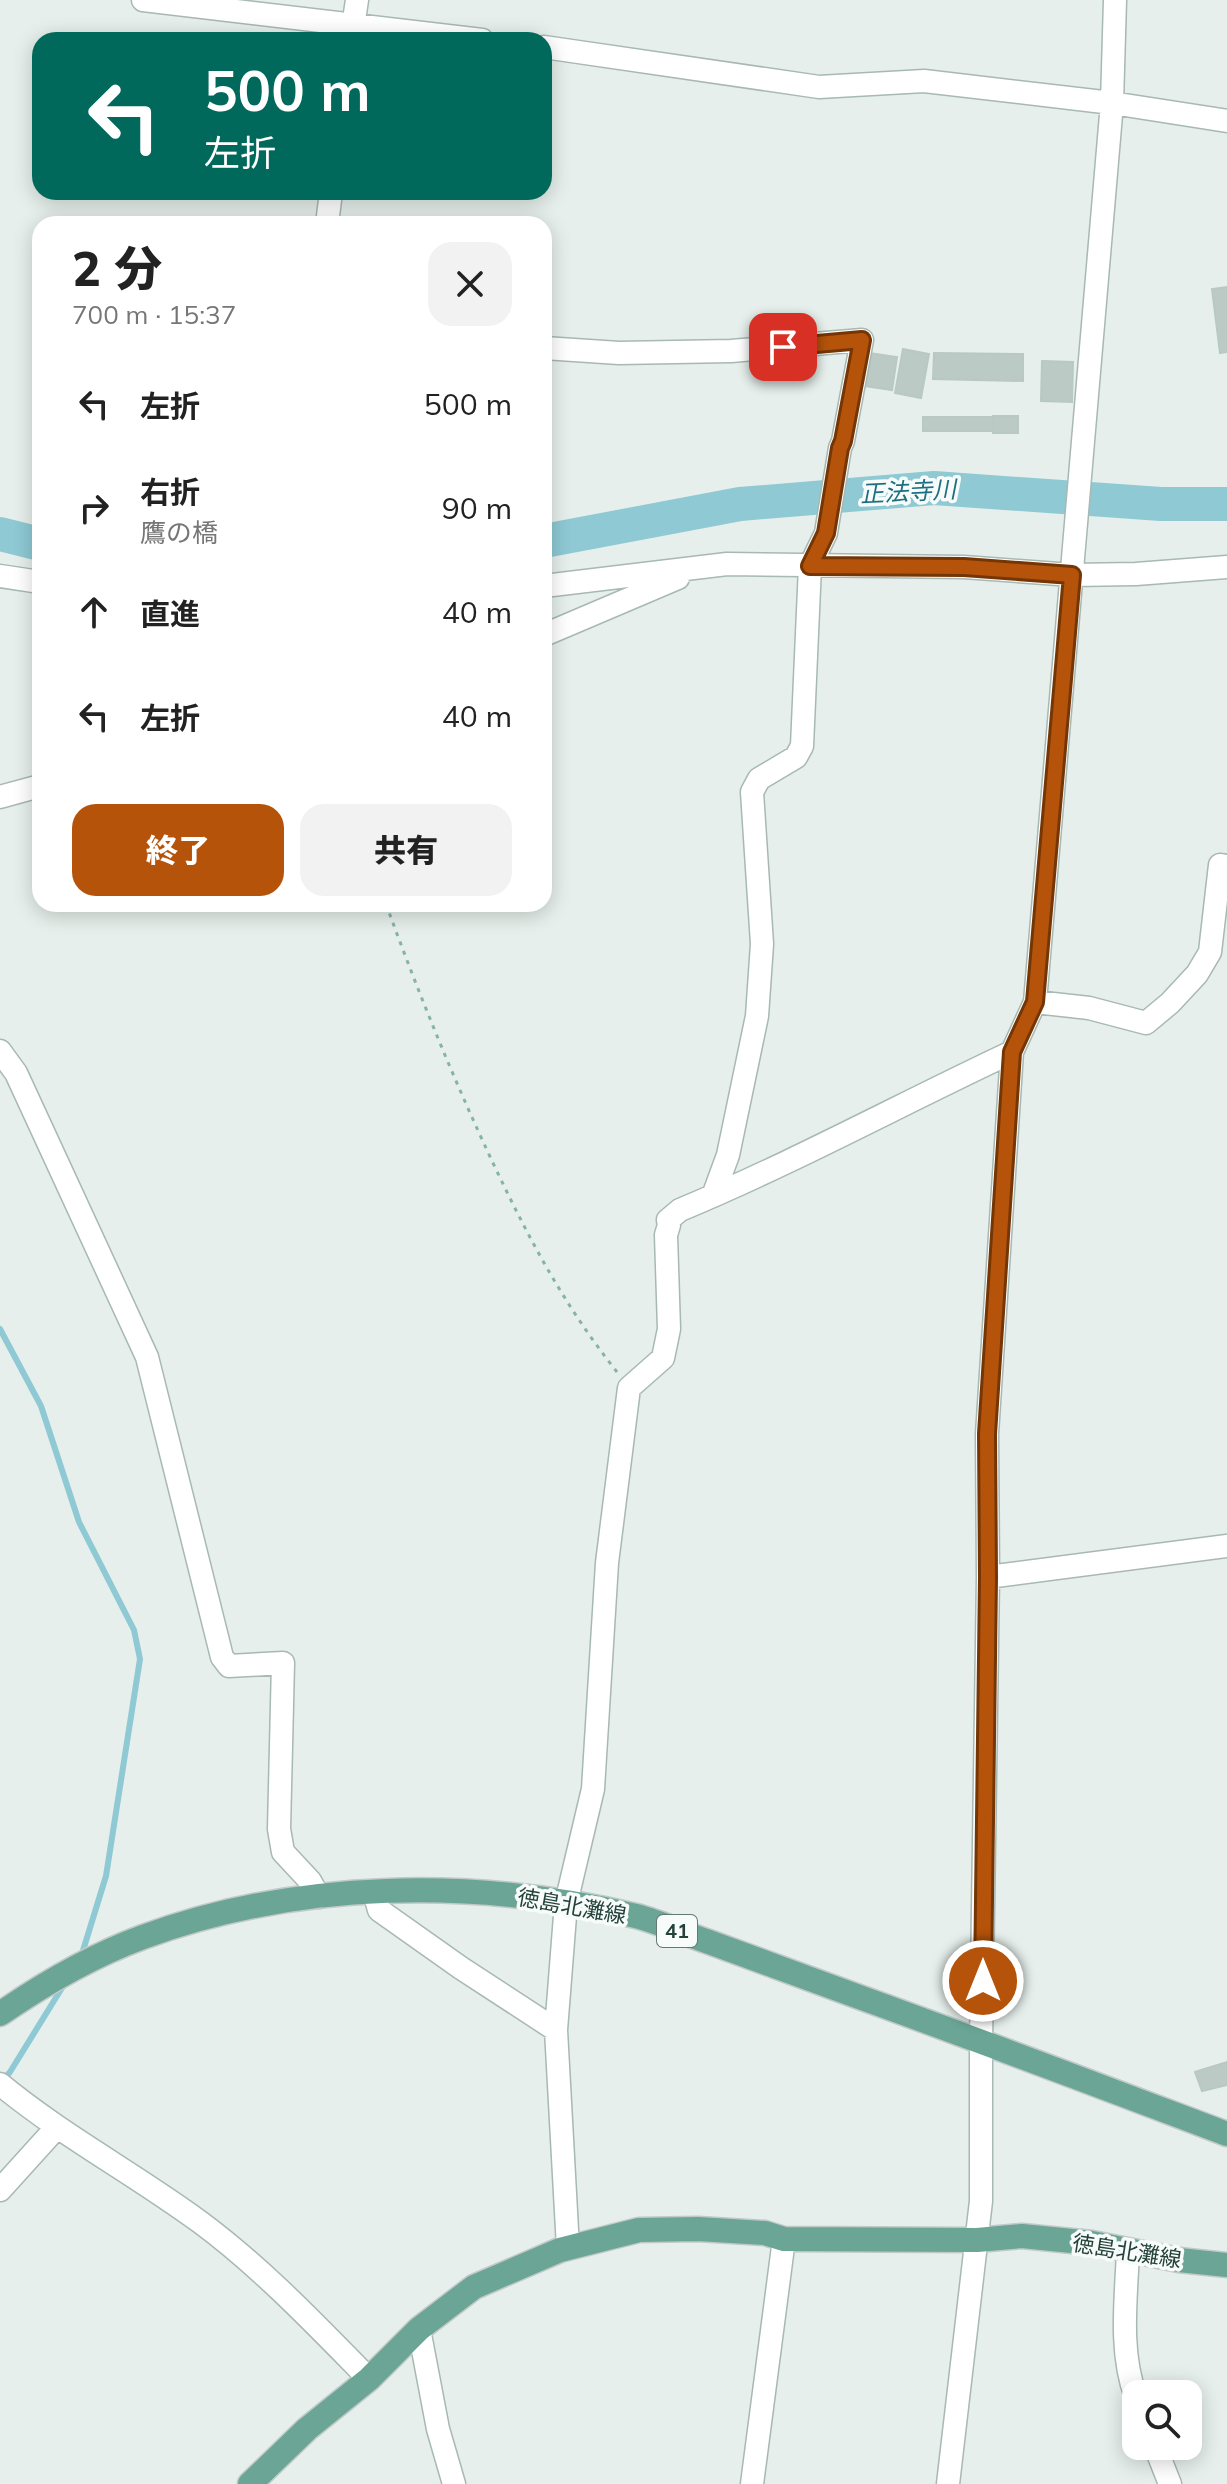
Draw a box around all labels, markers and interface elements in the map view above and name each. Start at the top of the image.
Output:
text: 500 m [204,55,371,125]
icon: left [72,64,176,168]
text: 左折 [204,130,276,175]
text: 2 分 [72,238,162,298]
button: close [428,242,512,326]
text: 700 m · 15:37 [72,298,236,331]
pin [749,313,817,381]
icon: arrive [761,325,805,369]
icon: left [72,382,116,426]
text: 500 m [424,385,512,423]
text: 左折 [140,387,200,425]
text: 右折 [140,473,200,511]
water label: 正法寺川 [859,473,960,508]
icon: right [72,486,116,530]
text: 90 m [442,489,512,527]
text: 鷹の橋 [140,516,218,549]
icon: ahead [72,590,116,634]
text: 40 m [442,593,512,631]
text: 直進 [140,595,200,633]
icon: left [72,694,116,738]
text: 40 m [442,697,512,735]
text: 左折 [140,699,200,737]
button: 終了 [72,804,284,896]
button: 共有 [300,804,512,896]
street label: 徳島北灘線 [515,1883,629,1929]
road number: 41 [657,1915,697,1947]
position arrow [941,1939,1025,2023]
street label: 徳島北灘線 [1070,2229,1184,2273]
map controls [1122,2380,1202,2460]
button: search [1122,2380,1202,2460]

